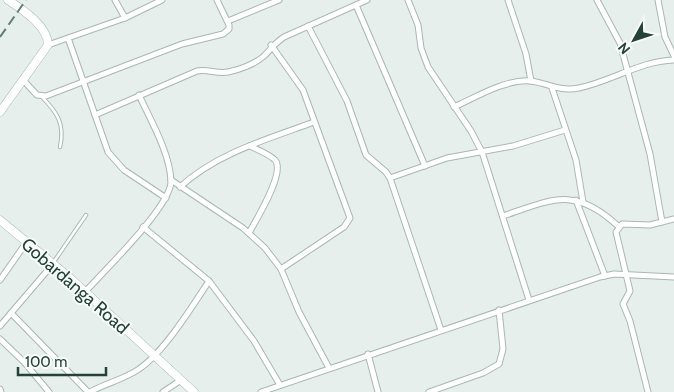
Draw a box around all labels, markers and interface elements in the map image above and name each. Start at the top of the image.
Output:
north arrow [609,15,659,65]
text: N [614,39,634,58]
street label: Gobardanga Road [17,233,133,339]
scale bar [18,344,105,376]
text: 100 m [25,353,67,371]

